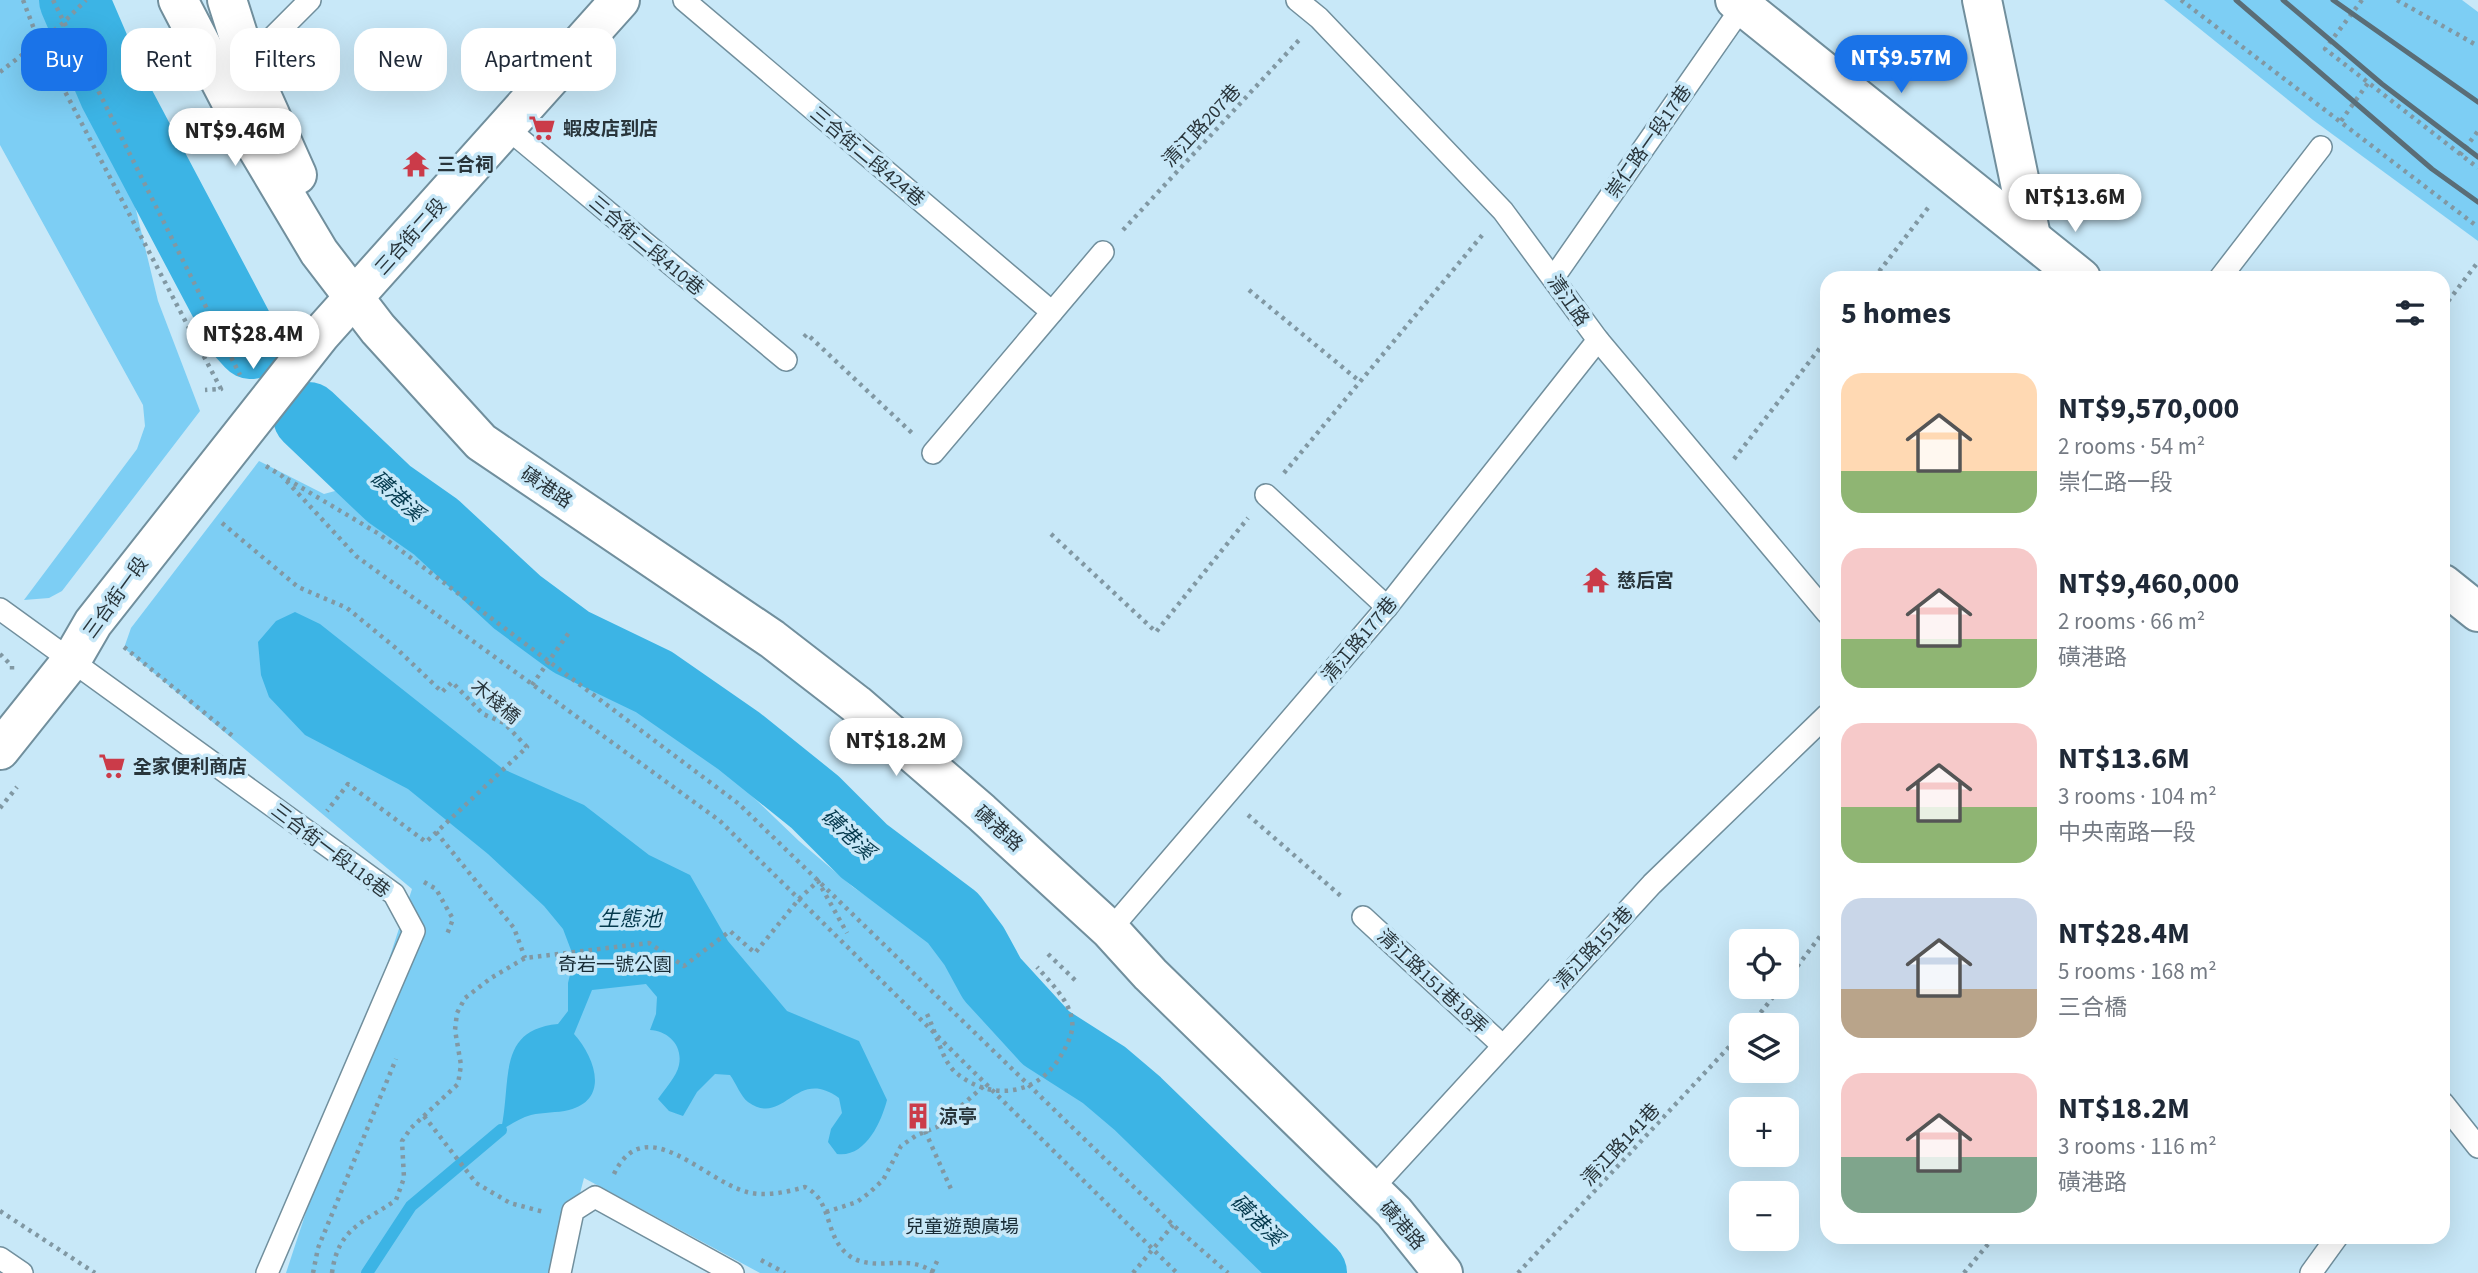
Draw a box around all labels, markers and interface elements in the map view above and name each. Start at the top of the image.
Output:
chip: Buy [21,28,107,91]
chip: Rent [121,28,216,91]
chip: Filters [230,28,340,91]
chip: New [354,28,447,91]
chip: Apartment [461,28,616,91]
pin: NT$9.57M [1829,36,1973,95]
text: NT$9.57M [1850,41,1952,74]
street label: 清江路207巷 [1157,79,1248,173]
street label: 崇仁路一段17巷 [1600,80,1698,204]
street label: 三合街二段424巷 [804,101,930,213]
pin: NT$9.46M [163,108,307,168]
supermarket icon: 蝦皮店到店 [527,113,557,143]
text: NT$9.46M [184,114,286,147]
place label: 蝦皮店到店 [563,116,658,143]
temple icon: 三合祠 [401,149,431,179]
place label: 三合祠 [437,152,494,179]
pin: NT$13.6M [2003,174,2147,234]
text: NT$13.6M [2024,180,2126,213]
street label: 三合街二段410巷 [583,190,709,302]
street label: 三合街二段 [369,193,453,281]
street label: 清江路 [1540,270,1595,332]
text: 5 homes [1841,292,1951,335]
icon: filters [2391,294,2429,332]
pin: NT$28.4M [181,312,325,371]
text: NT$28.4M [202,317,304,350]
text: NT$9,570,000 [2058,387,2239,430]
icon: home [1897,401,1981,485]
text: 2 rooms · 54 m² [2058,430,2205,463]
street label: 磺港路 [515,461,577,515]
water label: 磺港溪 [364,464,433,530]
text: 崇仁路一段 [2058,466,2173,499]
street label: 三合街一段 [77,552,155,644]
text: NT$9,460,000 [2058,562,2239,605]
temple icon: 慈后宮 [1581,565,1611,595]
place label: 慈后宮 [1617,568,1674,595]
icon: home [1897,576,1981,660]
street label: 清江路177巷 [1316,591,1404,689]
text: 2 rooms · 66 m² [2058,605,2205,638]
text: 磺港路 [2058,641,2127,674]
street label: 木棧橋 [465,673,526,731]
pin: NT$18.2M [824,718,968,778]
text: NT$18.2M [845,724,947,757]
text: NT$13.6M [2058,737,2190,780]
supermarket icon: 全家便利商店 [97,751,127,781]
icon: home [1897,751,1981,835]
place label: 全家便利商店 [133,754,247,781]
text: 3 rooms · 104 m² [2058,780,2217,813]
street label: 三合街一段118巷 [265,798,395,905]
street label: 磺港路 [968,800,1028,858]
water label: 磺港溪 [815,802,883,868]
text: 中央南路一段 [2058,816,2196,849]
street label: 清江路151巷 [1549,901,1640,995]
water label: 生態池 [599,904,663,934]
text: NT$28.4M [2058,912,2190,955]
street label: 清江路151巷18弄 [1371,924,1493,1040]
icon: home [1897,926,1981,1010]
map controls [1729,929,1799,1251]
button: locate [1729,929,1799,999]
park label: 奇岩一號公園 [558,952,672,979]
text: 5 rooms · 168 m² [2058,955,2217,988]
text: 三合橋 [2058,991,2127,1024]
button: layers [1729,1013,1799,1083]
text: NT$18.2M [2058,1087,2190,1130]
button: + [1729,1097,1799,1167]
street label: 清江路141巷 [1576,1098,1667,1192]
building icon: 涼亭 [903,1101,933,1131]
icon: home [1897,1101,1981,1185]
place label: 涼亭 [939,1104,977,1131]
text: 3 rooms · 116 m² [2058,1130,2217,1163]
text: 磺港路 [2058,1166,2127,1199]
button: − [1729,1181,1799,1251]
water label: 磺港溪 [1224,1187,1292,1255]
street label: 磺港路 [1373,1196,1431,1256]
park label: 兒童遊憩廣場 [905,1214,1019,1241]

